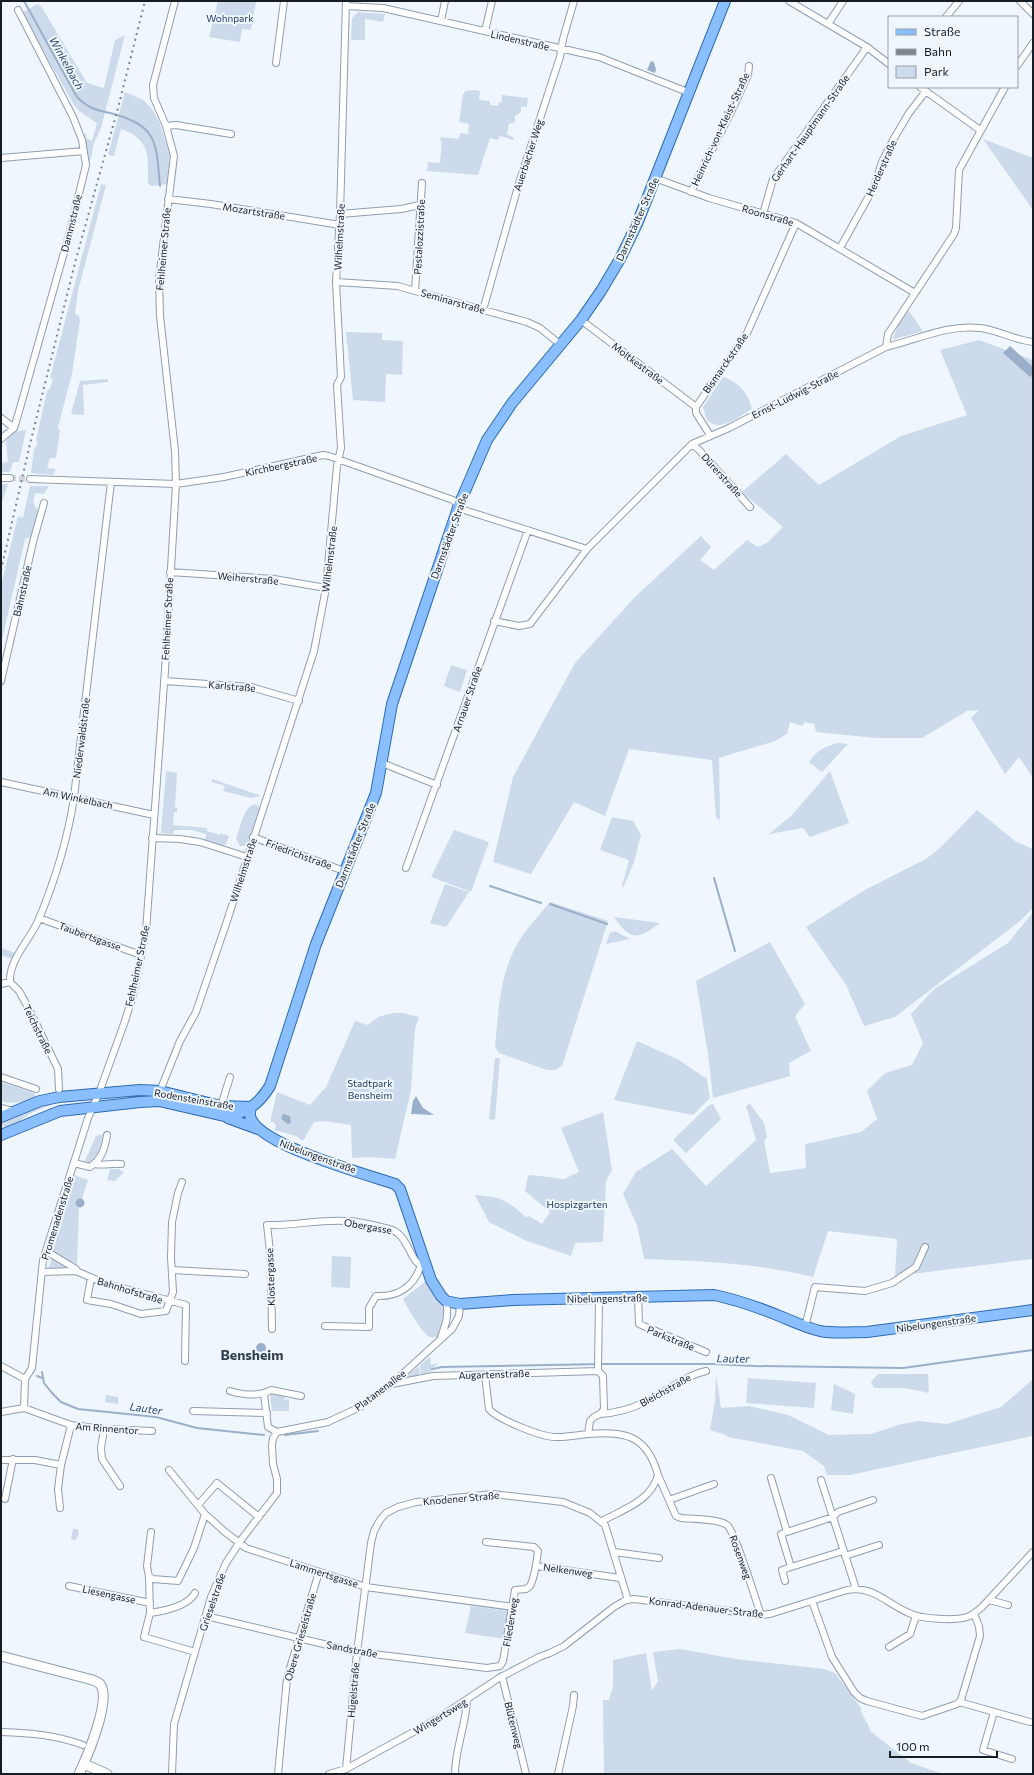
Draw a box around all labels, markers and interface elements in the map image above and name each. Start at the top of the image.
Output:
park label: Wohnpark [206,12,254,24]
legend [888,16,1018,88]
text: Straße [924,24,960,38]
street label: Lindenstraße [489,27,551,53]
water label: Winkelbach [47,34,87,92]
text: Bahn [924,44,952,58]
text: Park [924,64,950,78]
street label: Heinrich-von-Kleist-Straße [688,70,752,188]
street label: Gerhart-Hauptmann-Straße [768,72,852,184]
street label: Auerbacher Weg [511,117,545,192]
street label: Herderstraße [863,138,899,198]
street label: Darmstädter Straße [613,175,661,263]
street label: Dammstraße [58,193,84,253]
street label: Pestalozzistraße [411,199,427,275]
street label: Mozartstraße [222,200,286,222]
street label: Roonstraße [741,202,795,228]
street label: Wilhelmstraße [331,203,347,271]
street label: Fehlheimer Straße [153,207,173,291]
street label: Seminarstraße [419,286,487,316]
street label: Bismarckstraße [700,331,750,395]
street label: Moltkestraße [610,340,666,386]
street label: Ernst-Ludwig-Straße [750,367,840,421]
street label: Kirchbergstraße [244,451,318,479]
street label: Dürerstraße [699,451,745,499]
street label: Darmstädter Straße [428,491,470,581]
street label: Wilhelmstraße [319,525,339,593]
street label: Bahnstraße [10,564,34,618]
street label: Weiherstraße [217,569,279,587]
street label: Fehlheimer Straße [159,577,175,661]
street label: Arnauer Straße [450,664,484,734]
street label: Karlstraße [208,678,256,694]
street label: Niederwaldstraße [70,697,92,779]
street label: Am Winkelbach [42,785,114,811]
street label: Darmstädter Straße [332,801,378,889]
street label: Wilhelmstraße [227,836,259,904]
street label: Friedrichstraße [264,836,334,872]
street label: Taubertsgasse [57,919,123,953]
street label: Fehlheimer Straße [123,924,151,1008]
street label: Teichstraße [21,1002,55,1056]
park label: Stadtpark Bensheim [347,1077,393,1101]
street label: Rodensteinstraße [153,1086,235,1112]
street label: Nibelungenstraße [278,1137,358,1175]
street label: Promenadenstraße [39,1175,75,1261]
park label: Hospizgarten [547,1198,607,1210]
street label: Obergasse [343,1216,393,1236]
street label: Klostergasse [263,1248,277,1306]
street label: Bahnhofstraße [96,1274,164,1306]
street label: Nibelungenstraße [567,1291,647,1305]
street label: Nibelungenstraße [895,1311,977,1335]
street label: Parkstraße [646,1323,696,1353]
district label: Bensheim [221,1346,283,1363]
water label: Lauter [716,1351,750,1365]
street label: Platanenallee [352,1367,408,1413]
street label: Augartenstraße [458,1367,530,1381]
street label: Bleichstraße [637,1371,693,1409]
water label: Lauter [129,1399,164,1417]
street label: Am Rinnentor [75,1420,139,1436]
street label: Knodener Straße [422,1489,500,1507]
street label: Rosenweg [727,1533,755,1581]
street label: Lammertsgasse [288,1556,360,1590]
street label: Nelkenweg [542,1561,594,1579]
street label: Grieselstraße [196,1571,228,1633]
street label: Liesengasse [81,1583,137,1605]
street label: Obere Grieselstraße [282,1592,318,1682]
street label: Konrad-Adenauer-Straße [648,1594,764,1620]
street label: Fliederweg [500,1596,520,1647]
street label: Sandstraße [325,1638,379,1660]
street label: Hügelstraße [345,1662,361,1718]
street label: Wingertsweg [411,1695,469,1737]
street label: Blütenweg [502,1700,526,1750]
scale bar [890,1733,997,1759]
text: 100 m [896,1739,930,1753]

